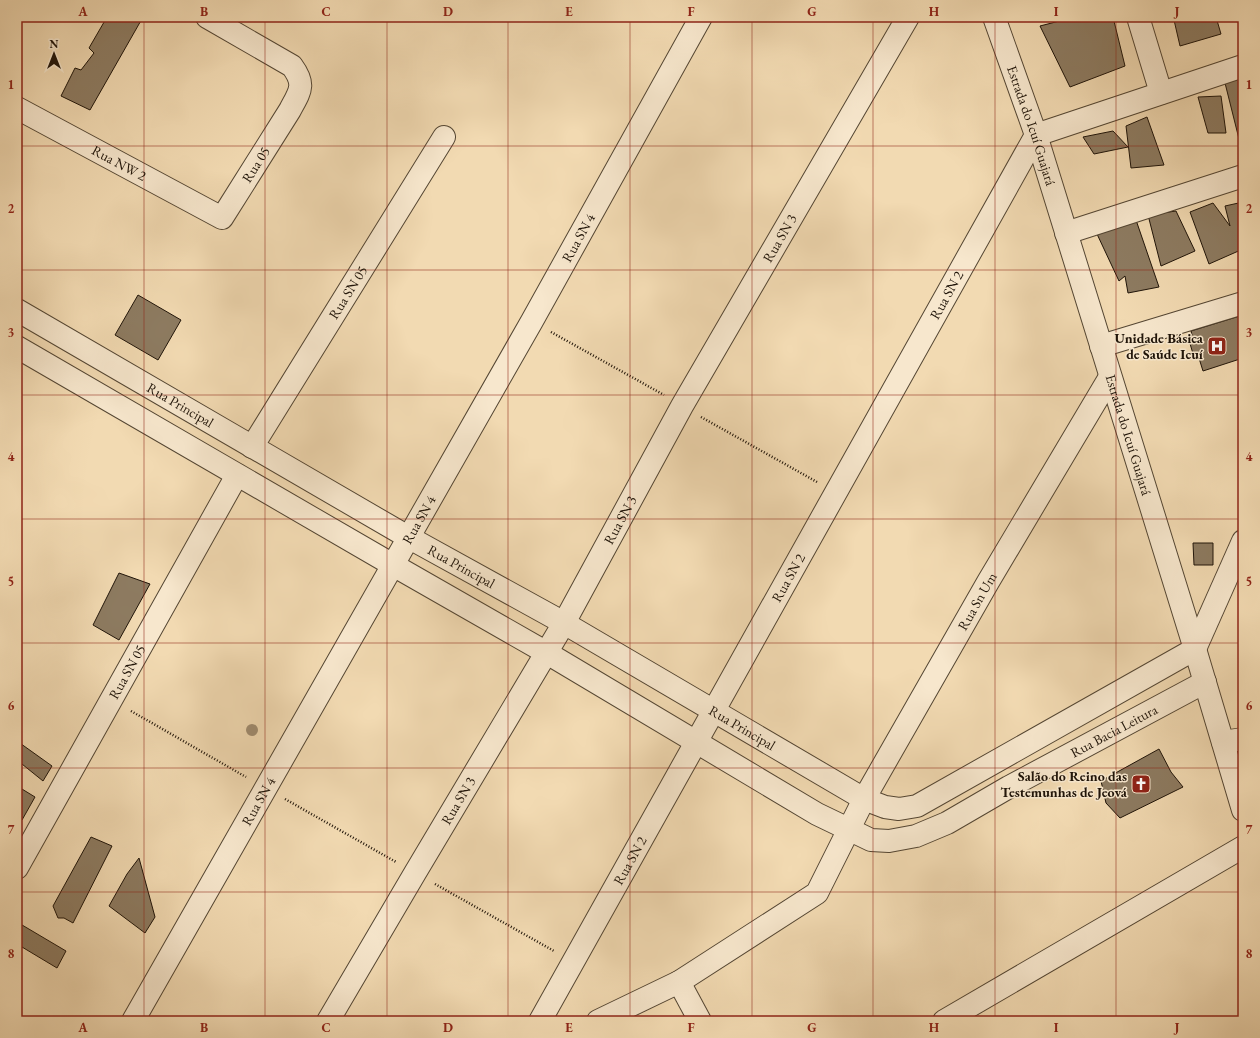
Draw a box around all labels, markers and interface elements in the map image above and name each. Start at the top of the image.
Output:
text: A [77,3,88,20]
text: B [200,3,208,20]
text: C [321,3,331,20]
text: D [443,3,453,20]
text: E [565,3,573,20]
text: F [687,3,695,20]
text: G [807,3,817,20]
text: H [929,3,940,20]
text: I [1054,3,1059,20]
text: J [1173,3,1180,20]
north arrow [34,34,74,74]
text: N [50,37,59,51]
street label: Estrada do Icuí Guajará [1003,63,1060,188]
text: 1 [8,76,15,93]
text: 1 [1246,76,1253,93]
street label: Rua NW 2 [89,141,150,185]
street label: Rua 05 [238,143,274,186]
text: 2 [8,200,15,217]
text: 2 [1246,200,1253,217]
street label: Rua SN 4 [558,210,599,265]
street label: Rua SN 3 [759,210,801,265]
street label: Rua SN 05 [324,262,371,322]
street label: Rua SN 2 [926,267,967,323]
text: 3 [8,324,15,341]
text: 3 [1246,324,1253,341]
place label: Unidade Básica de Saúde Icuí [1114,329,1204,363]
hospital icon: Unidade Básica de Saúde Icuí [1206,335,1228,357]
street label: Estrada do Icuí Guajará [1102,372,1156,498]
street label: Rua Principal [144,378,218,432]
text: 4 [8,448,15,465]
text: 4 [1246,448,1253,465]
street label: Rua SN 4 [398,492,440,547]
street label: Rua SN 3 [599,492,641,548]
street label: Rua Principal [425,541,499,592]
street label: Rua SN 2 [767,550,809,605]
street label: Rua Sn Um [953,569,1001,633]
text: 5 [8,573,14,590]
text: 5 [1246,573,1252,590]
street label: Rua SN 05 [104,641,149,702]
text: 6 [8,697,15,714]
text: 6 [1246,697,1253,714]
street label: Rua Bacia Leitura [1067,700,1161,762]
street label: Rua Principal [706,701,779,754]
place label: Salão do Reino das Testemunhas de Jeová [1001,767,1128,801]
street label: Rua SN 3 [437,773,480,828]
church icon: Salão do Reino das Testemunhas de Jeová [1130,773,1152,795]
street label: Rua SN 4 [237,774,279,829]
text: 7 [8,821,15,838]
text: 7 [1246,821,1253,838]
street label: Rua SN 2 [609,833,651,888]
text: 8 [8,945,15,962]
text: 8 [1246,945,1253,962]
text: A [77,1019,88,1036]
text: B [200,1019,208,1036]
text: C [321,1019,331,1036]
text: D [443,1019,453,1036]
text: E [565,1019,573,1036]
text: F [687,1019,695,1036]
text: G [807,1019,817,1036]
text: H [929,1019,940,1036]
text: I [1054,1019,1059,1036]
text: J [1173,1019,1180,1036]

